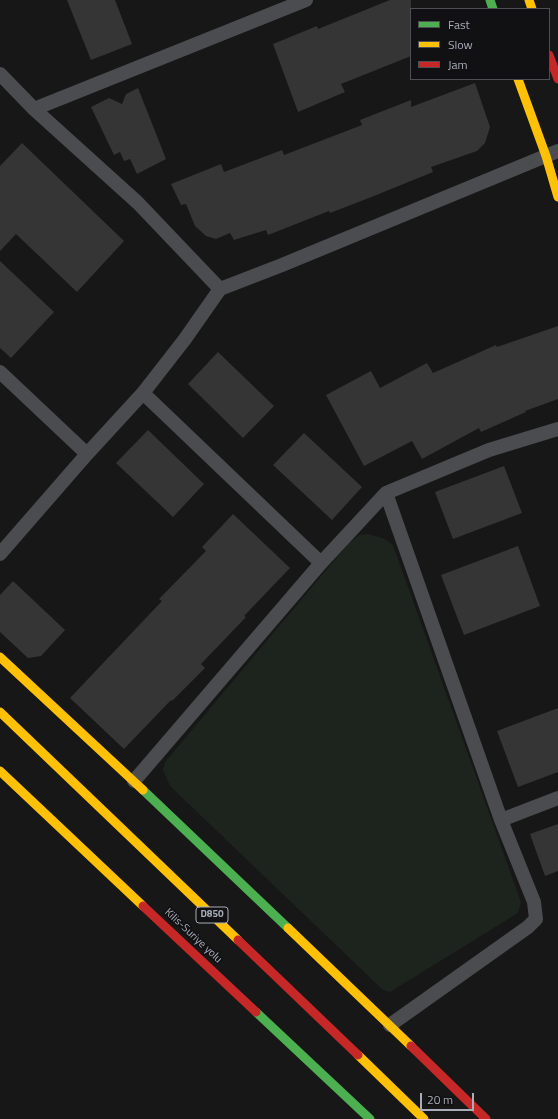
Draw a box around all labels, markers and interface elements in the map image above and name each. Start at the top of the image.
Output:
legend [410,8,550,80]
text: Fast [448,15,470,34]
text: Slow [448,35,473,54]
text: Jam [448,55,468,74]
street label: Kilis-Suriye yolu [162,906,224,966]
road number: D850 [196,907,228,923]
scale bar [422,1085,476,1111]
text: 20 m [427,1090,453,1109]

